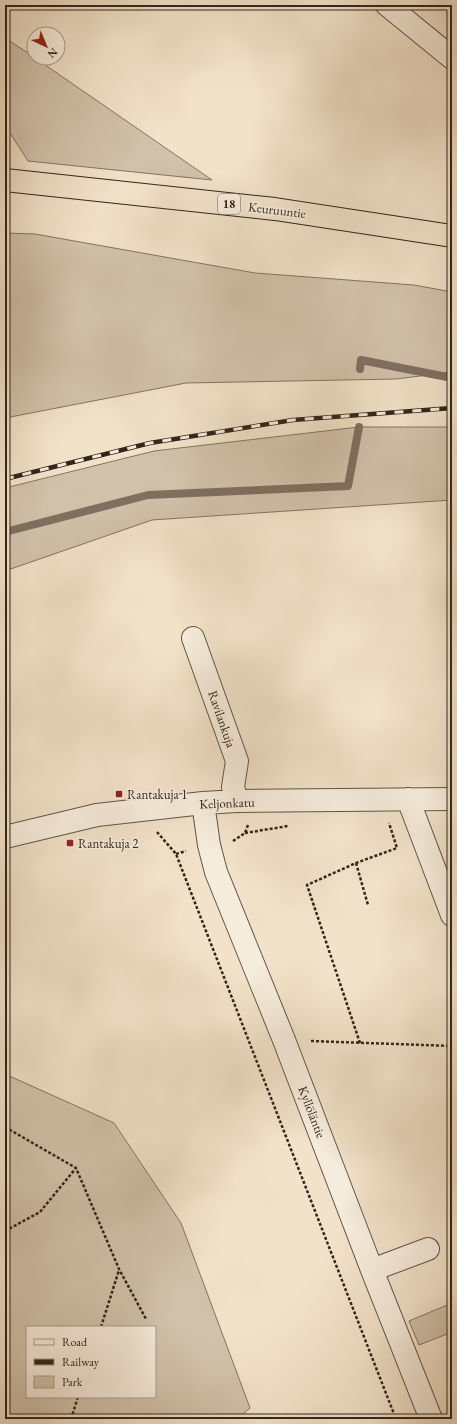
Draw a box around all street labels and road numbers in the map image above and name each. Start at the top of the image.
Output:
road number: 18 [218,194,240,214]
street label: Keuruuntie [247,198,307,222]
street label: Ravilankuja [204,688,240,751]
street label: Keljonkatu [199,794,255,812]
street label: Kyllöläntie [294,1083,330,1141]

